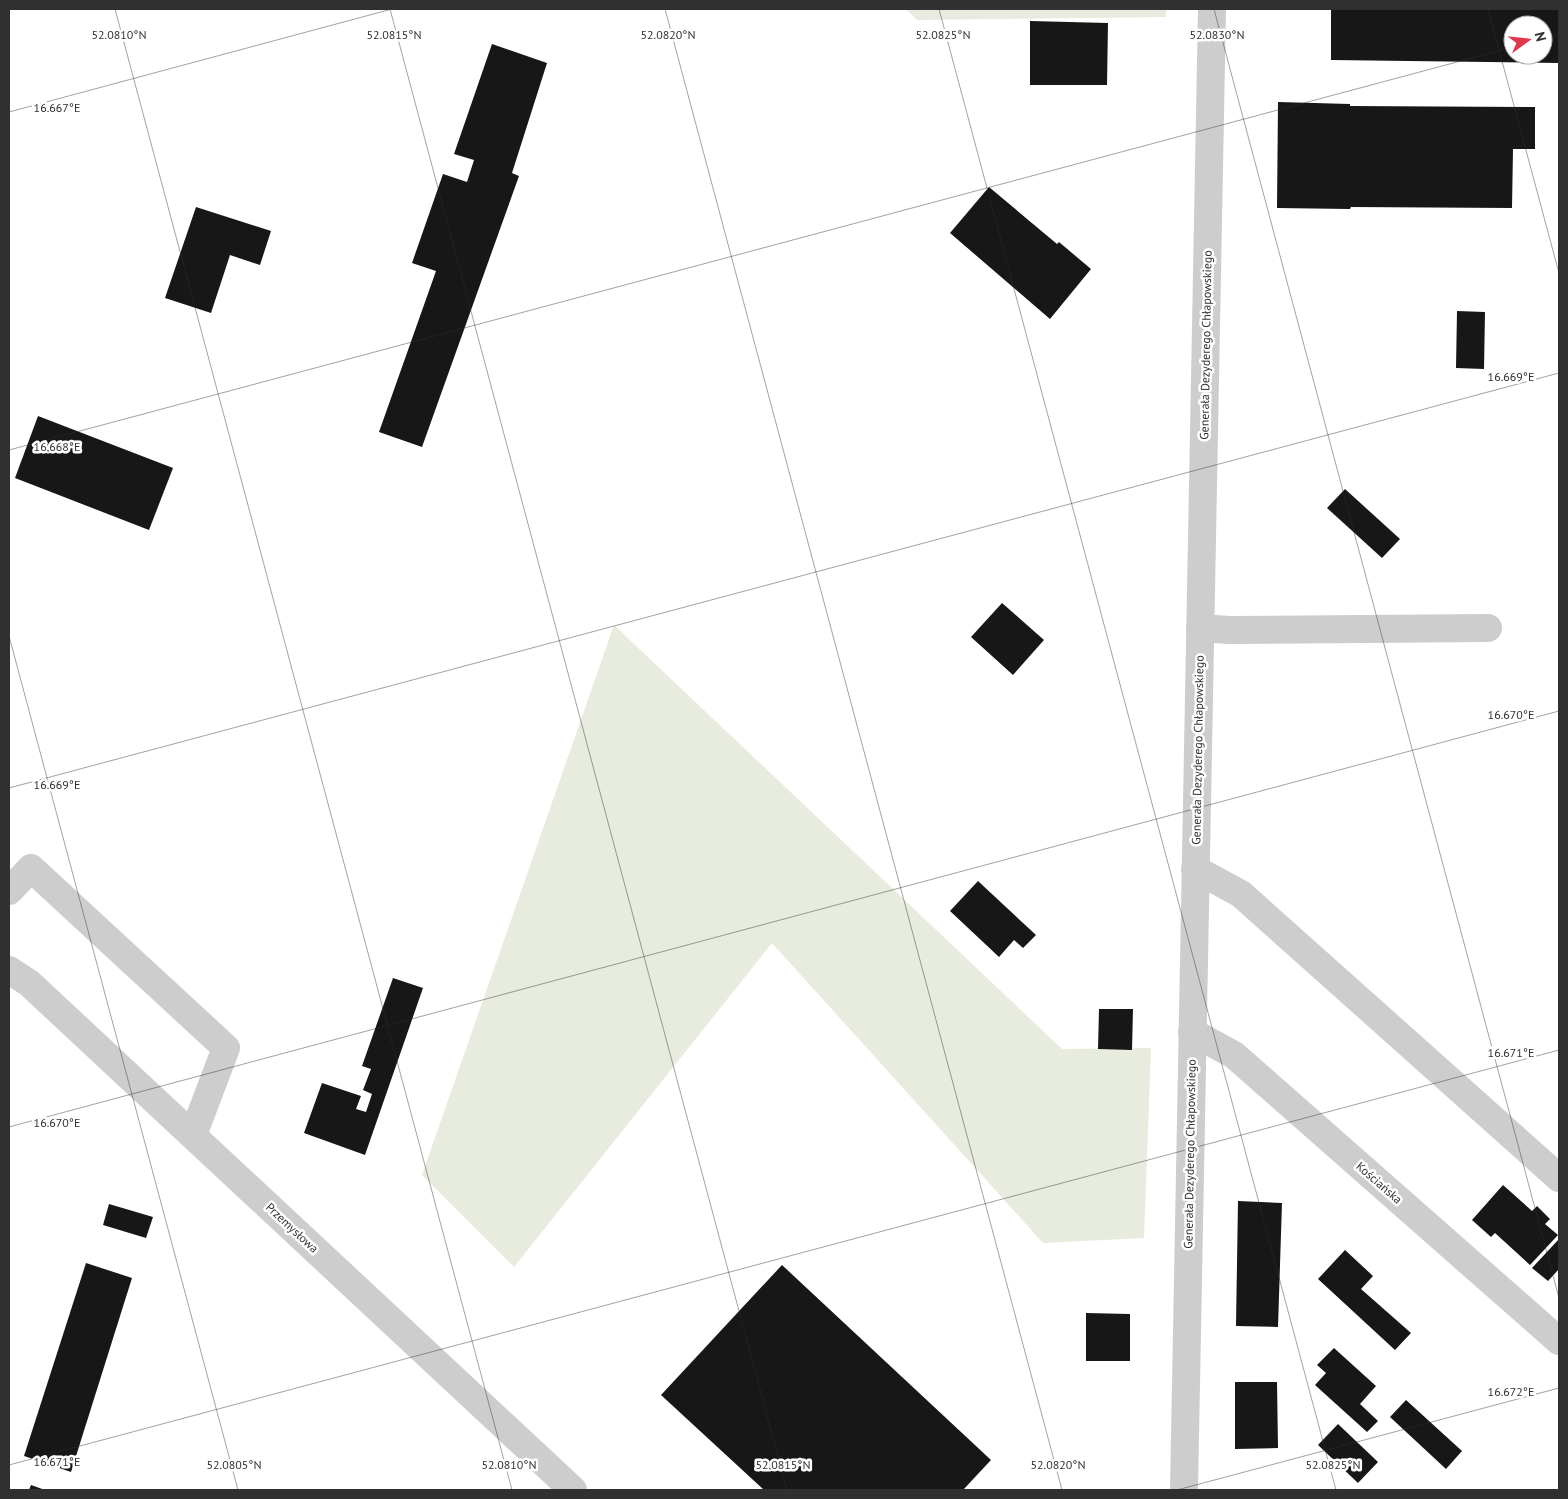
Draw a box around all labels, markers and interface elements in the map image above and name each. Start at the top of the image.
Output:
north arrow [1503,15,1553,65]
text: 52.0810°N [92,27,146,42]
text: 52.0815°N [367,27,421,42]
text: 52.0820°N [641,27,695,42]
text: 52.0825°N [916,27,970,42]
text: 52.0830°N [1190,27,1244,42]
text: N [1531,30,1550,43]
text: 16.667°E [34,100,80,115]
street label: Generała Dezyderego Chłapowskiego [1196,250,1215,440]
text: 16.669°E [1488,369,1534,384]
text: 16.668°E [34,439,80,454]
street label: Generała Dezyderego Chłapowskiego [1188,655,1207,845]
text: 16.670°E [1488,707,1534,722]
text: 16.669°E [34,777,80,792]
text: 16.671°E [1488,1045,1534,1060]
street label: Generała Dezyderego Chłapowskiego [1180,1059,1199,1249]
text: 16.670°E [34,1115,80,1130]
street label: Kościańska [1353,1159,1405,1207]
street label: Przemysłowa [263,1199,322,1256]
text: 16.672°E [1488,1384,1534,1399]
text: 16.671°E [34,1454,80,1469]
text: 52.0805°N [207,1457,261,1472]
text: 52.0810°N [482,1457,536,1472]
text: 52.0815°N [756,1457,810,1472]
text: 52.0820°N [1031,1457,1085,1472]
text: 52.0825°N [1306,1457,1360,1472]

